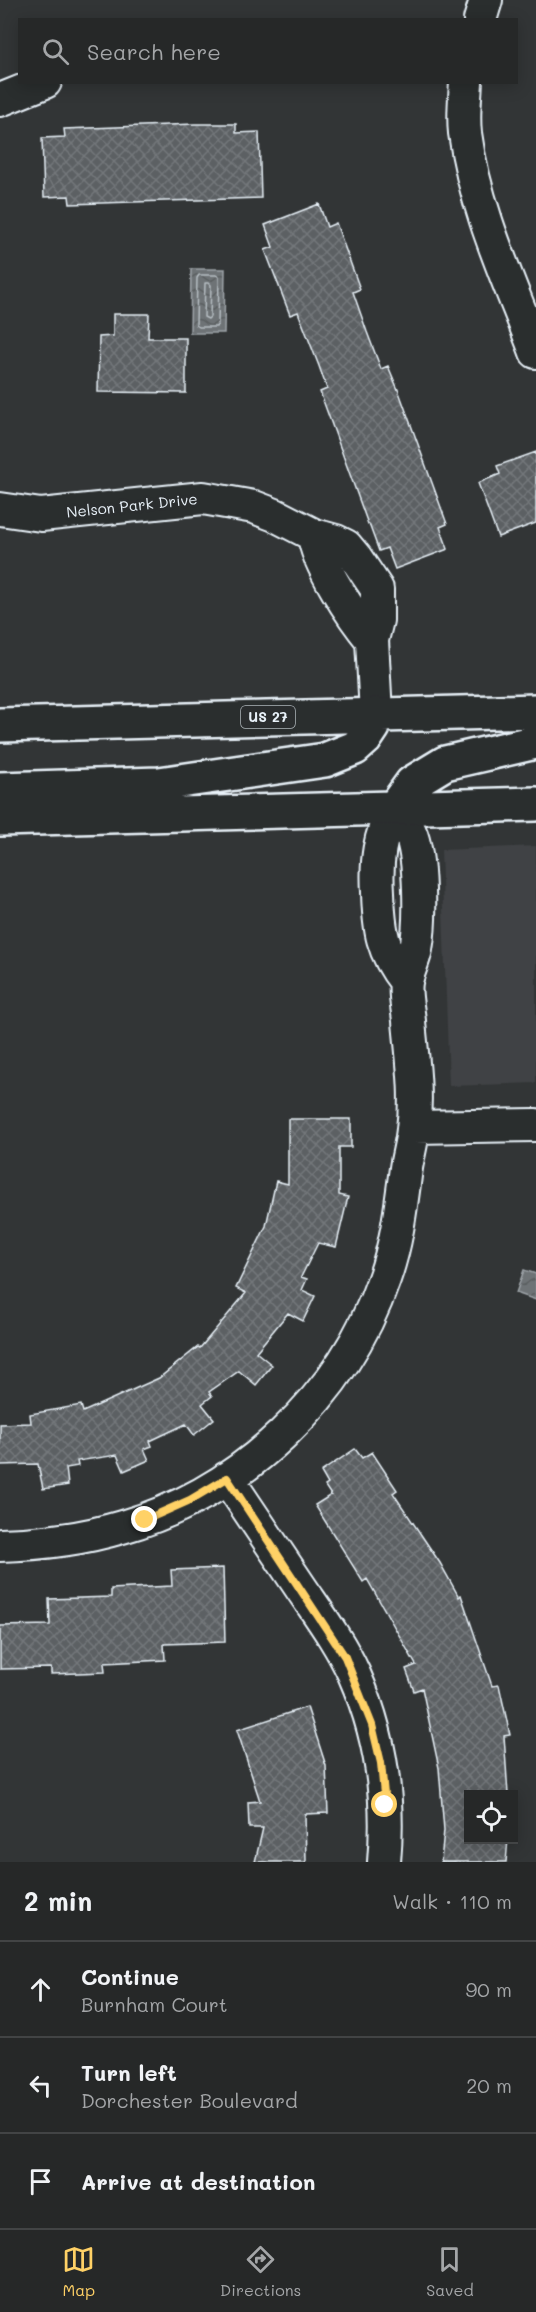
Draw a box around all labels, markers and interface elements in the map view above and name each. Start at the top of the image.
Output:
search box [18,18,518,84]
icon: search [39,35,72,68]
text: Search here [87,37,221,66]
street label: Nelson Park Drive [65,488,199,522]
road number: US 27 [241,706,295,728]
route end [131,1506,157,1532]
map controls [464,1790,518,1844]
button: locate [464,1790,518,1844]
route start [371,1791,397,1817]
text: 2 min [24,1884,92,1918]
text: Walk · 110 m [392,1888,512,1914]
text: Continue [81,1962,179,1991]
icon: ahead [24,1973,57,2006]
text: 90 m [466,1976,512,2002]
text: Burnham Court [81,1991,227,2017]
text: Turn left [81,2058,177,2087]
icon: left [24,2069,57,2102]
text: 20 m [466,2072,512,2098]
text: Dorchester Boulevard [81,2087,298,2113]
icon: arrive [24,2165,57,2198]
text: Arrive at destination [81,2167,316,2196]
tab: Map [62,2243,95,2300]
tab: Directions [220,2243,301,2300]
tab: Saved [426,2243,474,2300]

